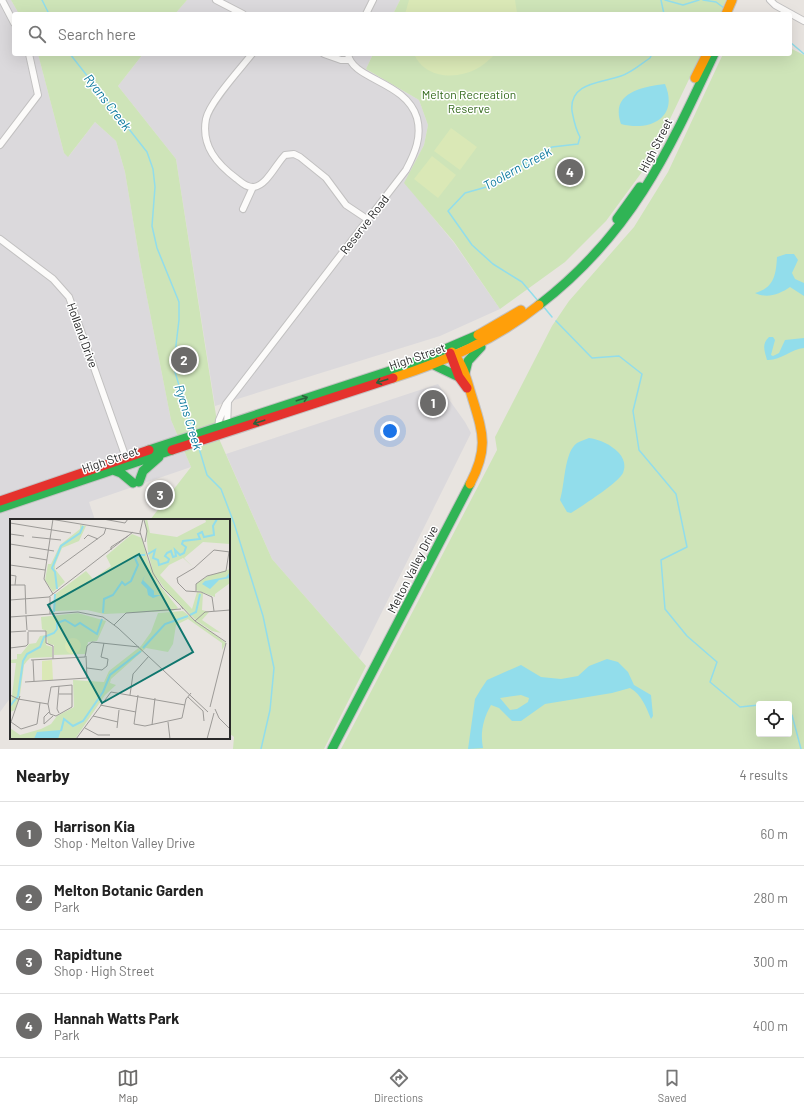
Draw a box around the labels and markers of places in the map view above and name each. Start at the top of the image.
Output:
pin: 4 [557,157,583,187]
pin: 2 [171,345,197,375]
pin: 1 [420,388,446,418]
pin: 3 [147,480,173,510]

